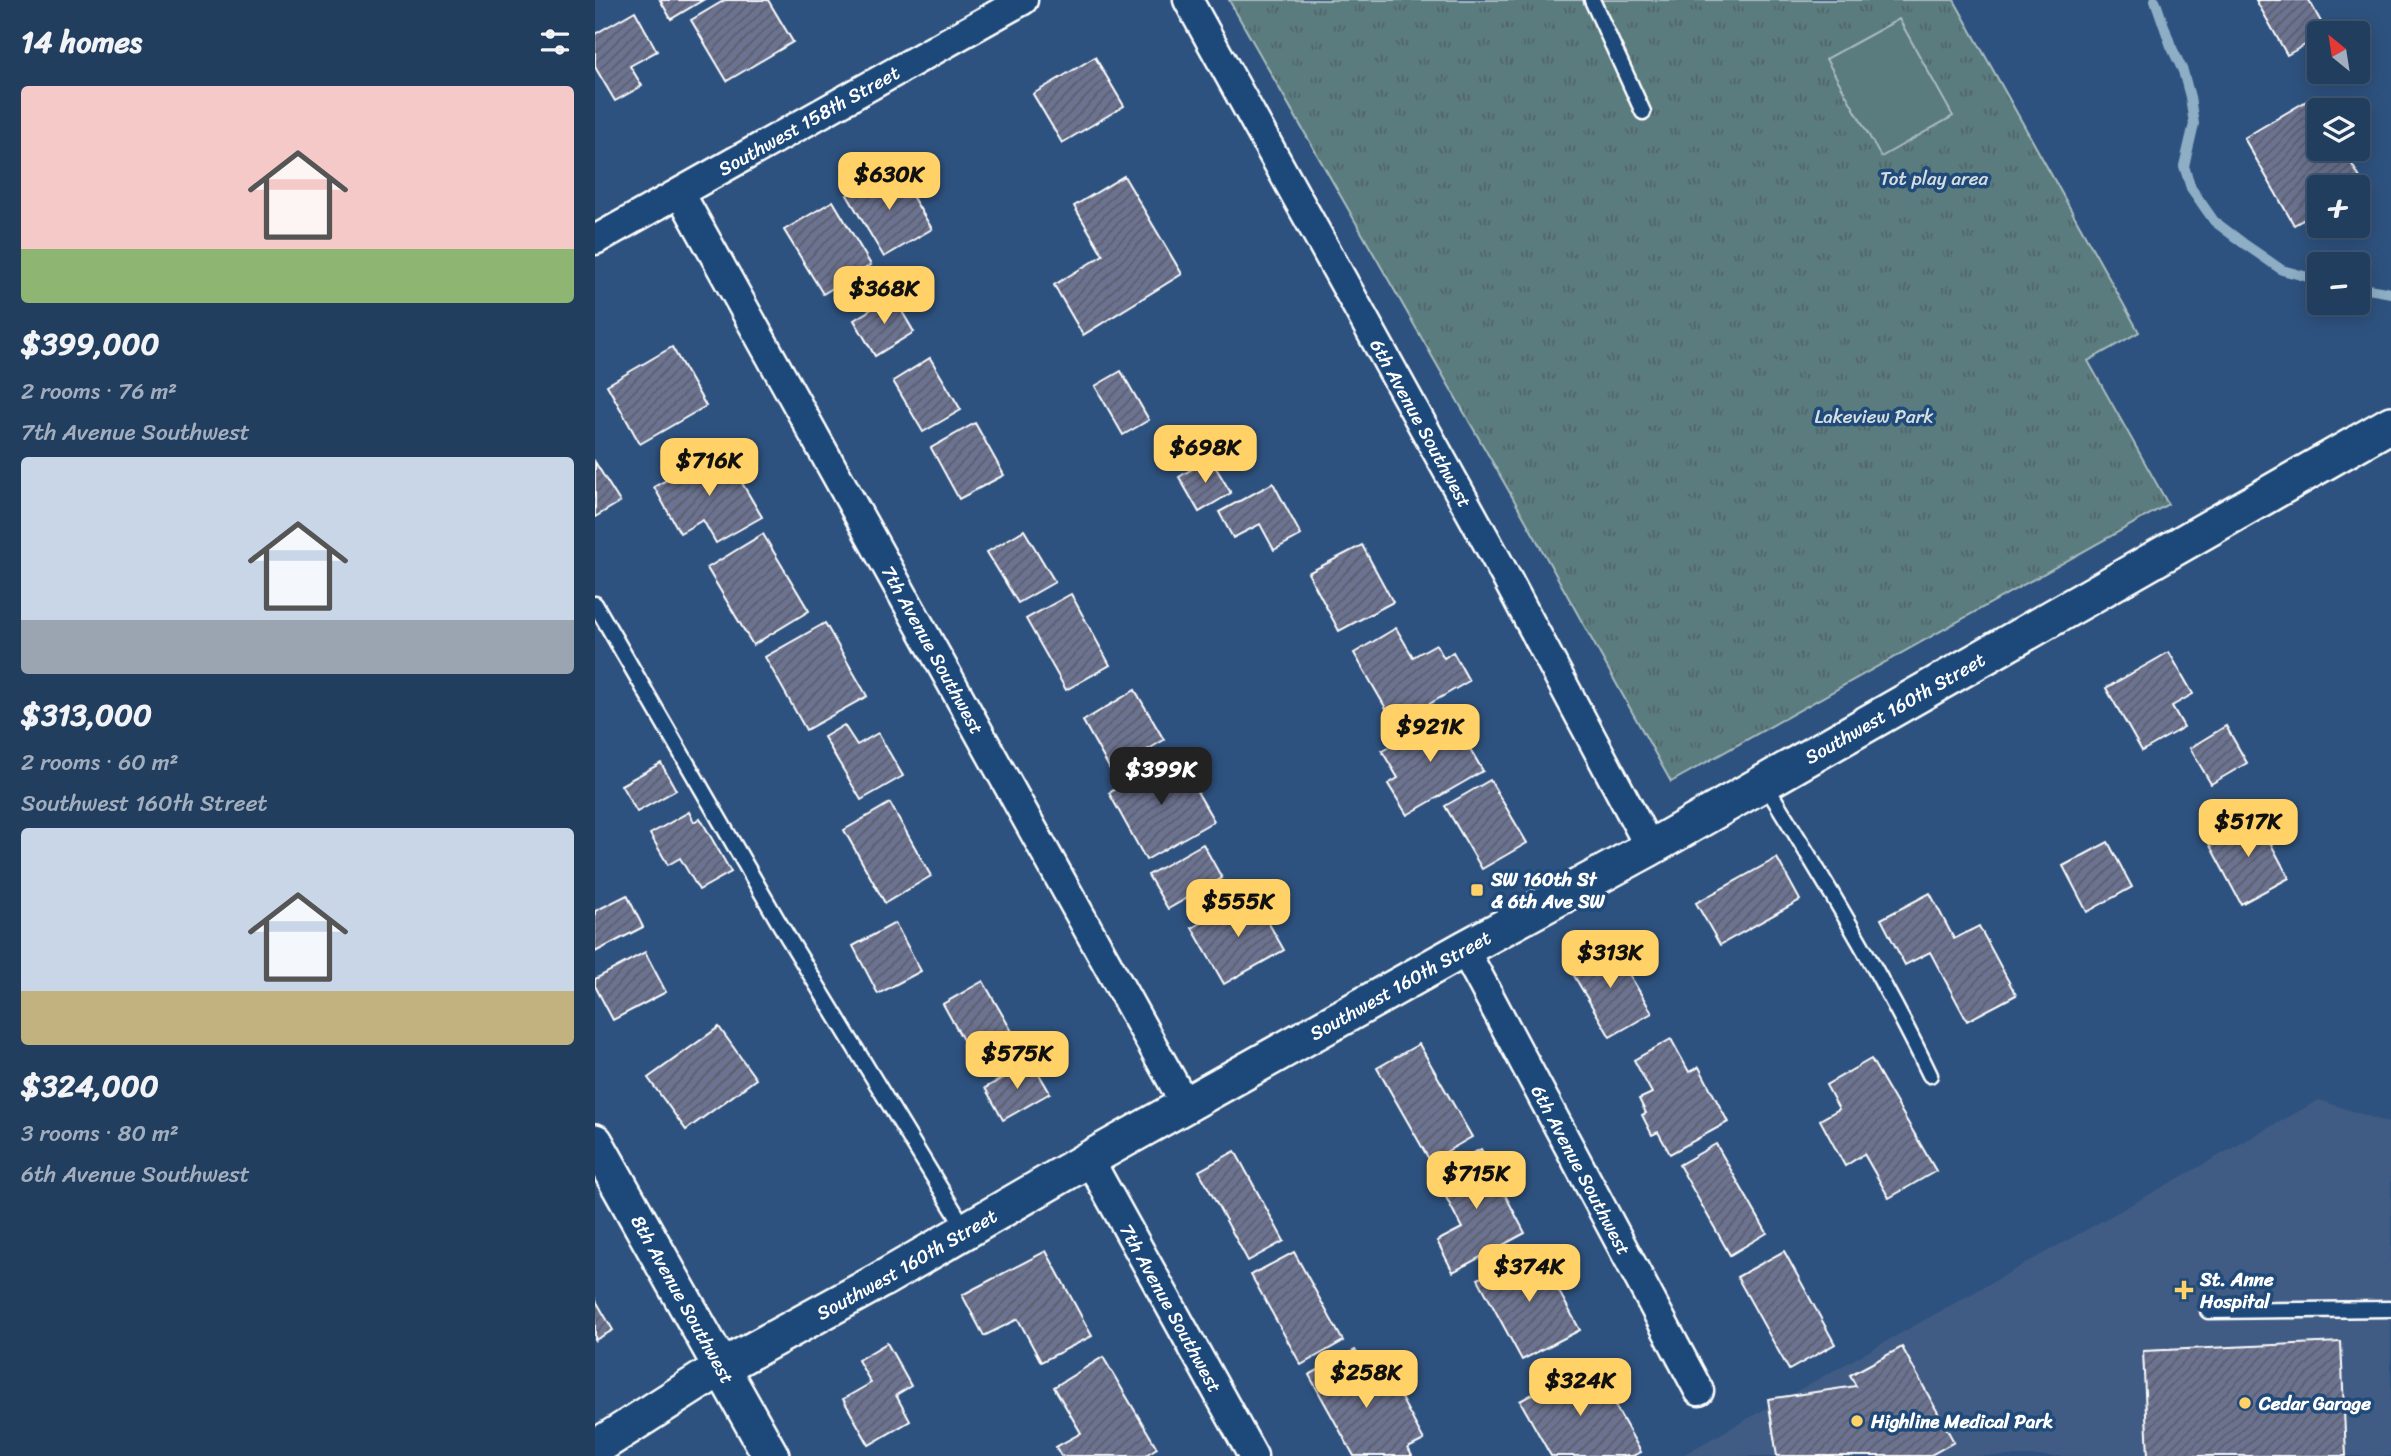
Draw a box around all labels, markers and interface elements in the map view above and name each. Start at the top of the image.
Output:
text: 14 homes [21,15,142,69]
north arrow [2307,21,2369,84]
map controls [2307,21,2370,315]
icon: filters [536,23,574,61]
street label: Southwest 158th Street [712,56,906,185]
button: layers [2307,98,2370,161]
icon: home [235,132,361,258]
pin: $630K [840,152,938,212]
text: $630K [854,154,924,195]
park label: Tot play area [1880,162,1989,195]
button: + [2307,175,2370,238]
button: − [2307,252,2370,315]
pin: $368K [835,266,933,326]
text: $368K [849,268,919,309]
text: $399,000 [21,317,159,371]
street label: 6th Avenue Southwest [1361,332,1481,514]
text: 2 rooms · 76 m² [21,371,177,412]
park label: Lakeview Park [1814,400,1934,433]
text: 7th Avenue Southwest [21,412,250,453]
pin: $698K [1156,426,1254,485]
text: $698K [1170,427,1240,468]
pin: $716K [660,438,758,498]
text: $716K [676,440,742,481]
icon: home [235,503,361,629]
street label: 7th Avenue Southwest [872,559,993,741]
street label: Southwest 160th Street [1798,643,1992,773]
text: $313,000 [21,688,152,742]
pin: $921K [1381,704,1479,764]
text: $921K [1397,706,1463,747]
text: 2 rooms · 60 m² [21,742,179,783]
pin: $399K [1112,748,1210,807]
text: $399K [1126,749,1196,790]
text: Southwest 160th Street [21,783,268,824]
pin: $517K [2199,800,2297,859]
text: $517K [2215,801,2281,842]
place label: SW 160th St & 6th Ave SW [1490,863,1606,918]
icon: home [235,874,361,1000]
pin: $555K [1189,880,1287,939]
text: $555K [1202,881,1274,922]
marker: SW 160th St & 6th Ave SW [1469,882,1485,898]
street label: Southwest 160th Street [1303,921,1497,1049]
pin: $313K [1561,930,1659,990]
text: $313K [1578,932,1642,973]
pin: $575K [968,1032,1066,1091]
text: $575K [982,1033,1052,1074]
text: $324,000 [21,1059,159,1113]
street label: 6th Avenue Southwest [1522,1079,1640,1261]
text: 3 rooms · 80 m² [21,1113,179,1154]
pin: $715K [1427,1152,1525,1211]
text: $715K [1443,1153,1509,1194]
text: 6th Avenue Southwest [21,1154,250,1195]
street label: Southwest 160th Street [810,1200,1004,1329]
street label: 8th Avenue Southwest [622,1208,743,1390]
street label: 7th Avenue Southwest [1111,1217,1231,1399]
pin: $374K [1480,1244,1578,1304]
text: $374K [1494,1246,1564,1287]
place label: St. Anne Hospital [2199,1263,2274,1318]
marker: St. Anne Hospital [2174,1280,2194,1300]
pin: $258K [1317,1350,1415,1410]
text: $258K [1331,1352,1401,1393]
pin: $324K [1531,1358,1629,1418]
text: $324K [1545,1360,1615,1401]
place label: Cedar Garage [2258,1387,2371,1420]
marker: Cedar Garage [2237,1395,2253,1411]
place label: Highline Medical Park [1870,1405,2053,1438]
marker: Highline Medical Park [1849,1413,1865,1429]

